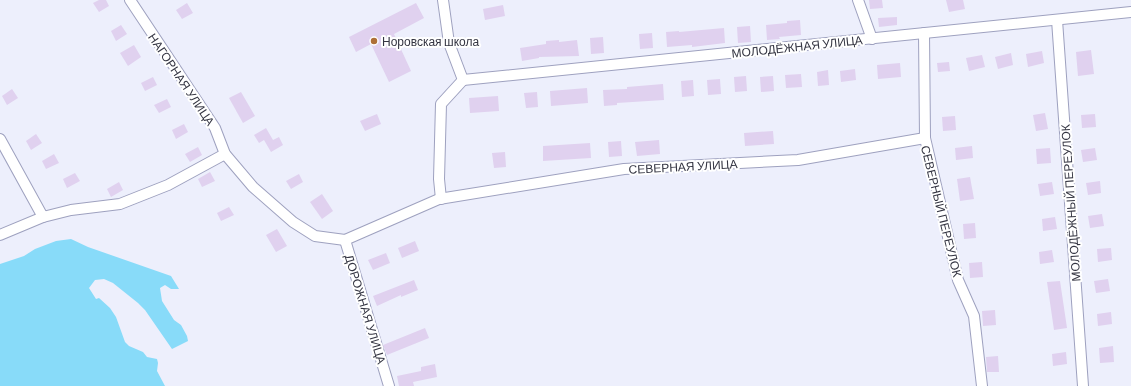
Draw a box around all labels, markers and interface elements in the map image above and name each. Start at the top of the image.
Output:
street label: НАГОРНАЯ УЛИЦА [145,30,218,128]
street label: МОЛОДЁЖНАЯ УЛИЦА [731,32,863,61]
place label: Норовская школа [382,34,479,49]
marker: Норовская школа [369,36,379,46]
street label: МОЛОДЁЖНЫЙ ПЕРЕУЛОК [1058,124,1083,282]
street label: СЕВЕРНЫЙ ПЕРЕУЛОК [919,144,965,278]
street label: СЕВЕРНАЯ УЛИЦА [628,156,738,177]
street label: ДОРОЖНАЯ УЛИЦА [342,253,389,366]

